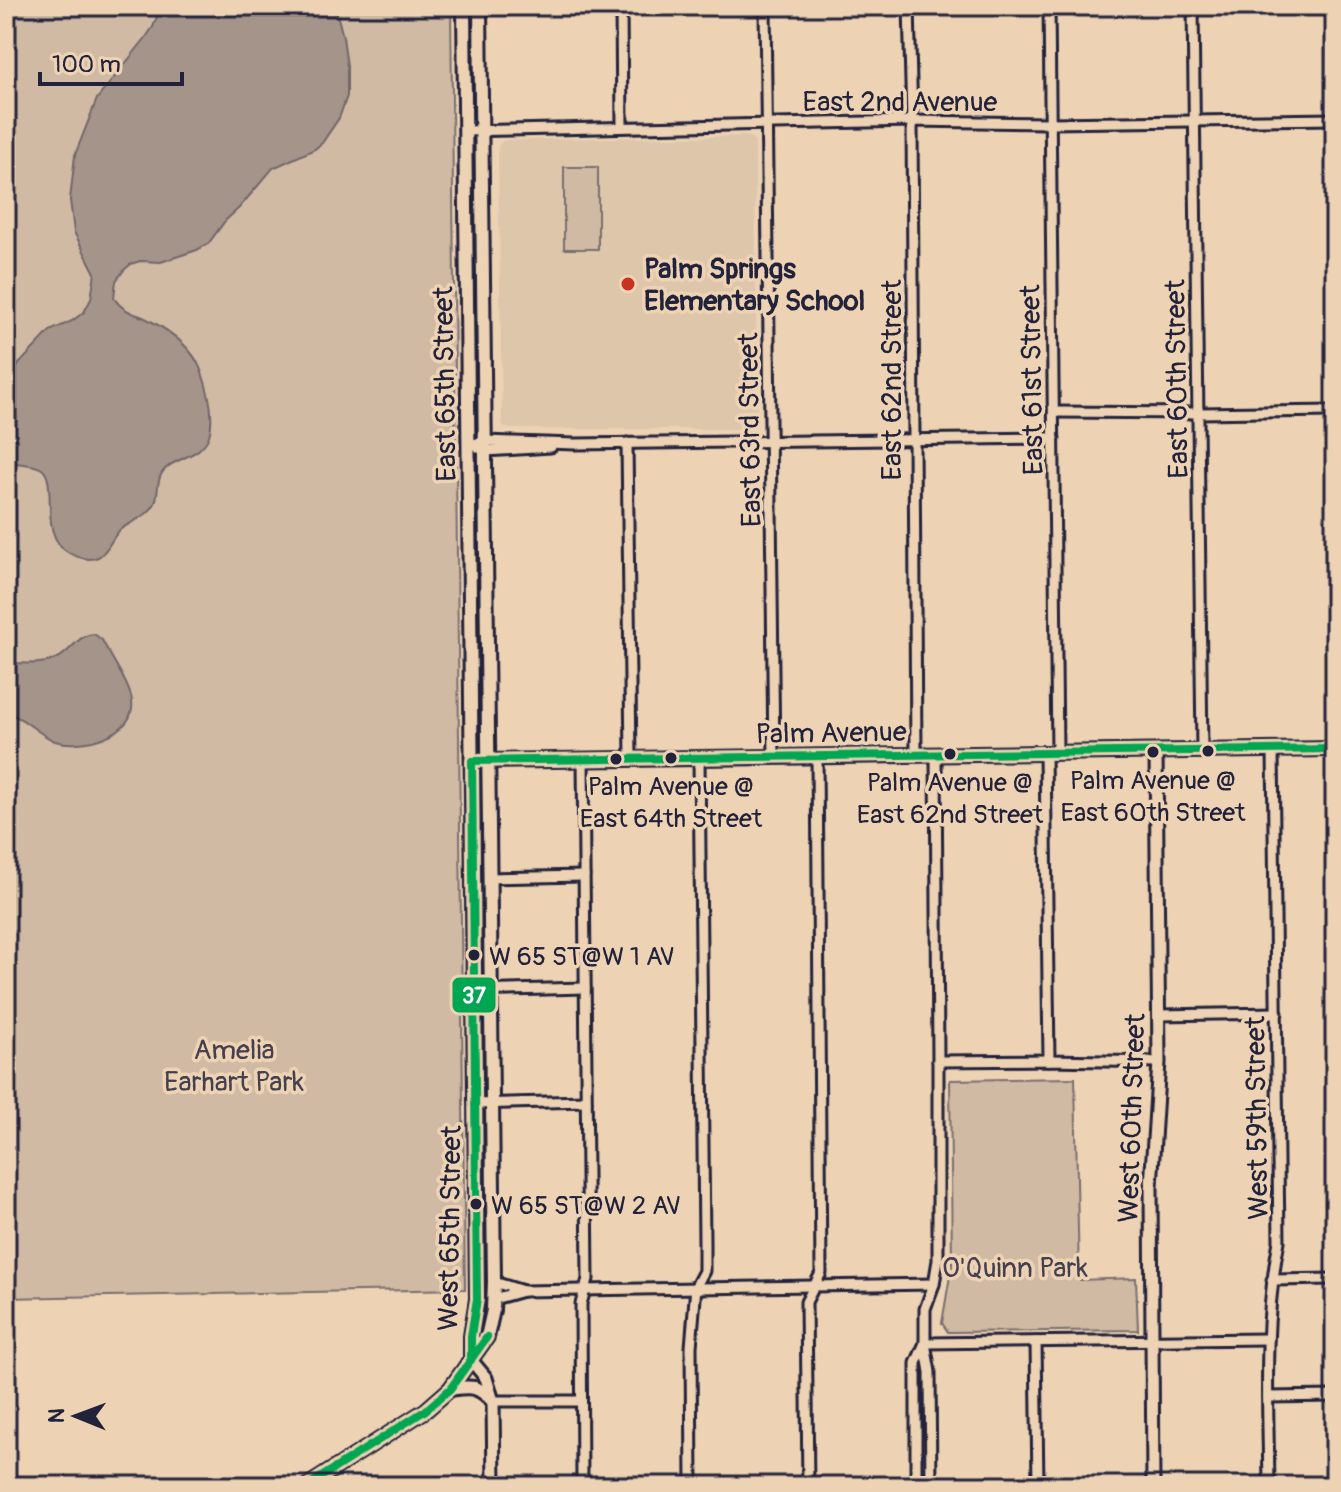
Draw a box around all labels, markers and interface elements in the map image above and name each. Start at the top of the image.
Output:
scale bar [40,36,182,86]
text: 100 m [52,50,121,79]
street label: East 2nd Avenue [803,85,998,120]
place label: Palm Springs Elementary School [644,252,865,319]
marker: Palm Springs Elementary School [619,275,637,293]
street label: East 60th Street [1158,278,1197,479]
street label: East 62nd Street [875,279,910,481]
street label: East 61st Street [1013,284,1052,476]
street label: East 65th Street [426,285,465,482]
street label: East 63rd Street [731,332,770,528]
street label: Palm Avenue [755,715,907,752]
unlabelled marker [1200,743,1216,759]
marker: Palm Avenue @ East 60th Street [1145,744,1161,760]
marker: Palm Avenue @ East 62nd Street [942,746,958,762]
marker: Palm Avenue @ East 64th Street [663,750,679,766]
unlabelled marker [608,751,624,767]
place label: Palm Avenue @ East 60th Street [1060,765,1246,829]
place label: Palm Avenue @ East 62nd Street [857,767,1044,831]
place label: Palm Avenue @ East 64th Street [580,771,763,835]
place label: W 65 ST@W 1 AV [489,941,675,973]
marker: W 65 ST@W 1 AV [466,947,482,963]
line badge: 37 [451,976,497,1014]
text: 37 [462,982,486,1010]
street label: West 60th Street [1111,1012,1154,1223]
street label: West 59th Street [1238,1015,1277,1220]
park label: Amelia Earhart Park [164,1033,304,1100]
street label: West 65th Street [431,1124,470,1331]
place label: W 65 ST@W 2 AV [491,1190,681,1222]
marker: W 65 ST@W 2 AV [468,1196,484,1212]
park label: O'Quinn Park [942,1251,1088,1286]
north arrow [36,1376,116,1456]
text: N [43,1408,71,1423]

